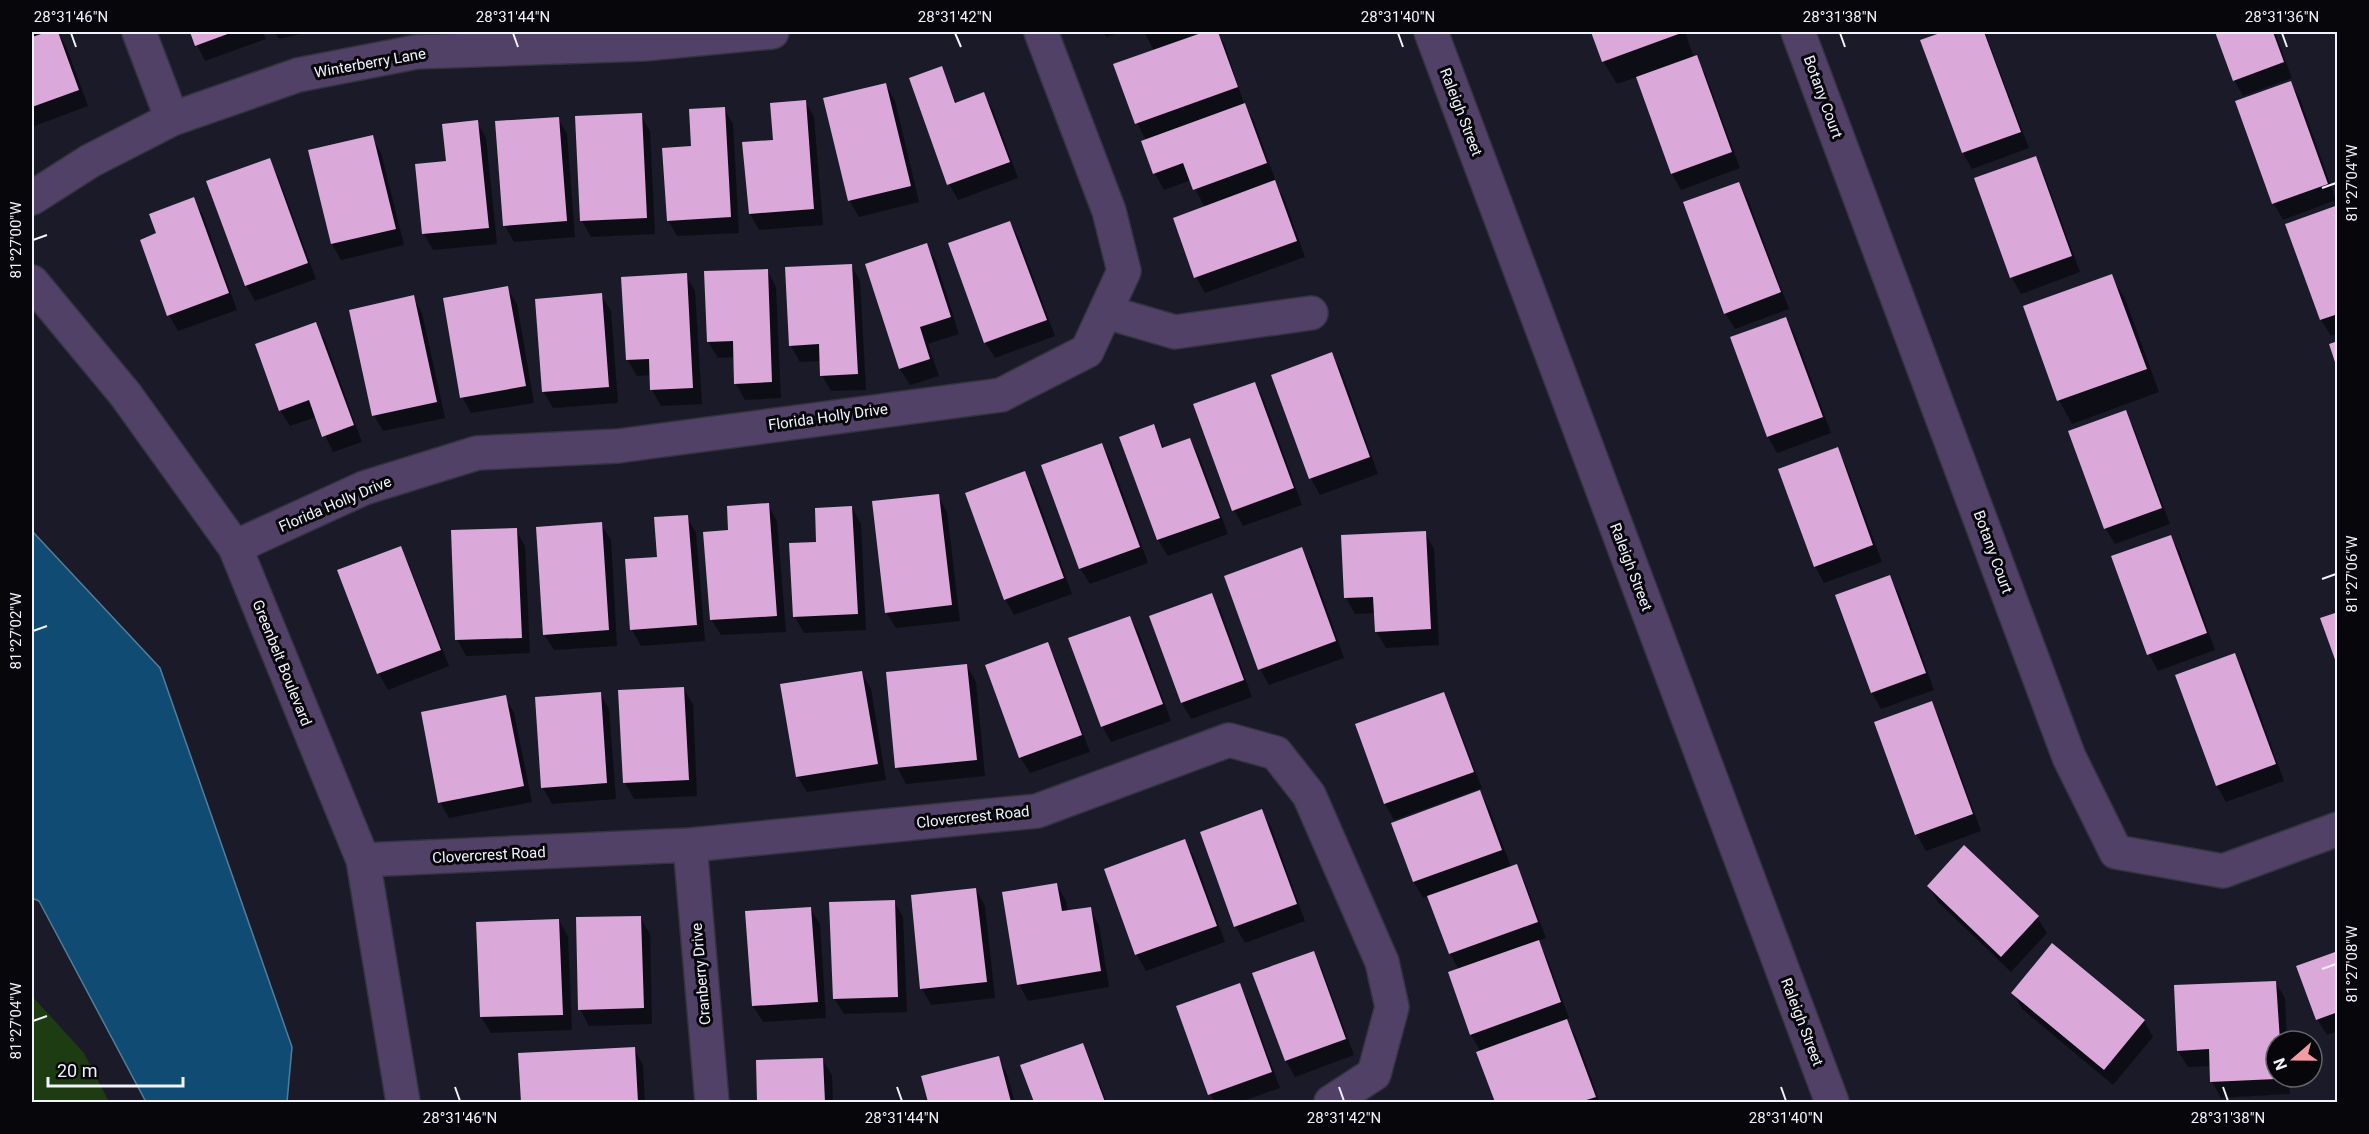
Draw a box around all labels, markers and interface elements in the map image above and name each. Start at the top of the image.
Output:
text: 28°31'46"N [34,8,108,26]
text: 28°31'44"N [476,8,550,26]
text: 28°31'42"N [918,8,992,26]
text: 28°31'40"N [1361,8,1435,26]
text: 28°31'38"N [1803,8,1877,26]
text: 28°31'36"N [2245,8,2319,26]
street label: Winterberry Lane [313,44,427,82]
street label: Botany Court [1800,53,1846,141]
street label: Raleigh Street [1436,66,1486,159]
text: 81°27'04"W [2343,145,2361,221]
text: 81°27'00"W [7,202,25,278]
street label: Florida Holly Drive [767,400,889,434]
street label: Florida Holly Drive [276,472,394,536]
street label: Botany Court [1970,508,2016,596]
street label: Raleigh Street [1606,521,1656,614]
text: 81°27'06"W [2343,536,2361,612]
text: 81°27'02"W [7,593,25,669]
street label: Greenbelt Boulevard [248,597,316,729]
street label: Clovercrest Road [916,802,1030,832]
street label: Clovercrest Road [432,843,546,867]
street label: Cranberry Drive [688,922,714,1026]
text: 81°27'08"W [2343,926,2361,1002]
street label: Raleigh Street [1777,976,1827,1069]
text: 81°27'04"W [7,983,25,1059]
north arrow [2264,1029,2324,1089]
scale bar [48,1050,183,1088]
text: N [2270,1055,2291,1073]
text: 20 m [57,1060,97,1081]
text: 28°31'46"N [423,1109,497,1127]
text: 28°31'44"N [865,1109,939,1127]
text: 28°31'42"N [1307,1109,1381,1127]
text: 28°31'40"N [1749,1109,1823,1127]
text: 28°31'38"N [2191,1109,2265,1127]

